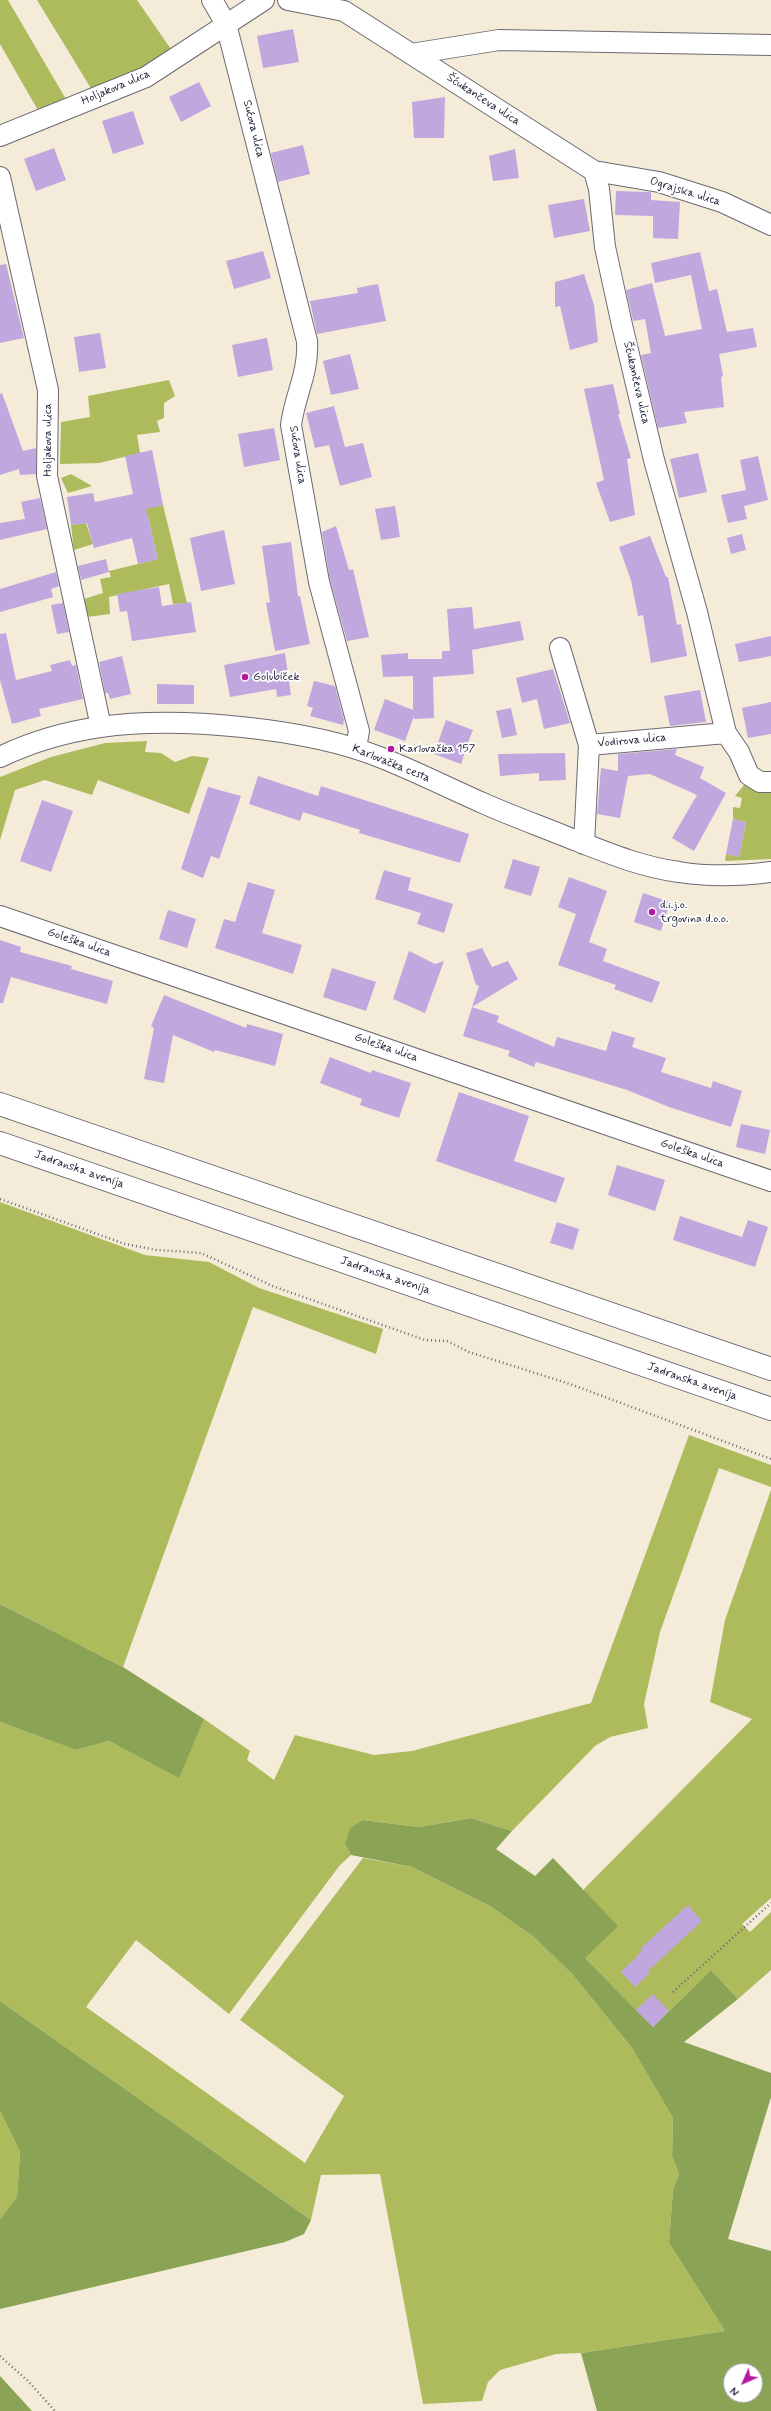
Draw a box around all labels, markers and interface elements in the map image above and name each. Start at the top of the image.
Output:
street label: Holjakova ulica [79,67,153,109]
street label: Šćukančeva ulica [444,71,522,129]
street label: Sućova ulica [239,99,267,159]
street label: Ograjska ulica [648,174,722,210]
street label: Šćukančeva ulica [619,340,653,426]
street label: Holjakova ulica [41,403,55,477]
street label: Sućova ulica [285,425,309,485]
place label: Golubiček [253,670,299,684]
marker: Golubiček [240,672,250,682]
street label: Vodirova ulica [597,731,667,751]
street label: Karlovačka cesta [350,742,432,786]
place label: Karlovačka 157 [399,742,475,756]
marker: Karlovačka 157 [386,744,396,754]
place label: d.i.j.o. trgovina d.o.o. [660,898,728,926]
marker: d.i.j.o. trgovina d.o.o. [647,907,657,917]
street label: Goleška ulica [45,925,113,961]
street label: Goleška ulica [352,1030,420,1066]
street label: Goleška ulica [658,1136,726,1172]
street label: Jadranska avenija [32,1148,126,1192]
street label: Jadranska avenija [338,1254,432,1298]
street label: Jadranska avenija [645,1360,739,1404]
north arrow [723,2363,763,2403]
text: N [728,2383,743,2398]

